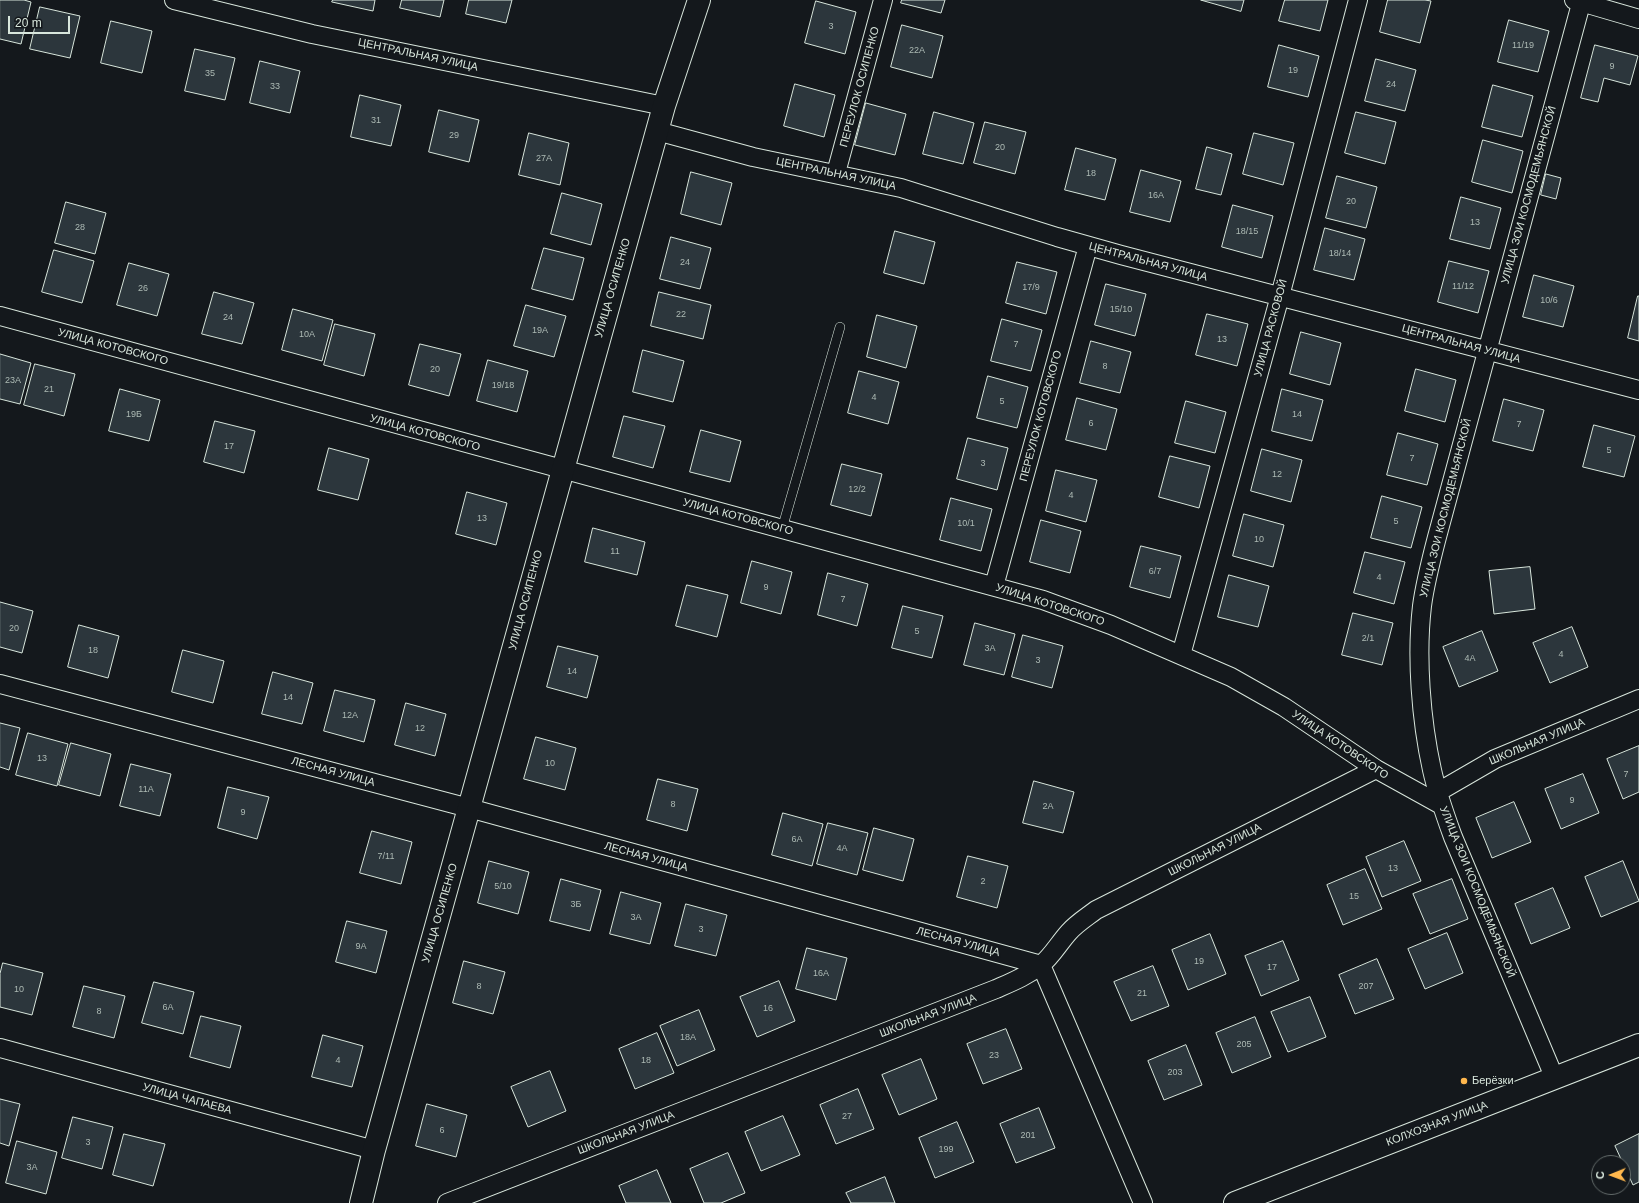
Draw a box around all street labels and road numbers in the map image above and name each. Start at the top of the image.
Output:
street label: ПЕРЕУЛОК ОСИПЕНКО [838,25,882,149]
street label: ЦЕНТРАЛЬНАЯ УЛИЦА [357,36,479,74]
street label: УЛИЦА ЗОИ КОСМОДЕМЬЯНСКОЙ [1499,105,1559,285]
street label: ЦЕНТРАЛЬНАЯ УЛИЦА [775,155,897,193]
street label: УЛИЦА ОСИПЕНКО [593,237,633,339]
street label: ЦЕНТРАЛЬНАЯ УЛИЦА [1087,240,1209,284]
street label: УЛИЦА РАСКОВОЙ [1252,278,1290,378]
street label: ЦЕНТРАЛЬНАЯ УЛИЦА [1400,322,1522,366]
street label: УЛИЦА КОТОВСКОГО [56,326,170,368]
street label: ПЕРЕУЛОК КОТОВСКОГО [1017,349,1065,483]
street label: УЛИЦА КОТОВСКОГО [368,412,482,454]
street label: УЛИЦА ЗОИ КОСМОДЕМЬЯНСКОЙ [1417,417,1475,599]
street label: УЛИЦА КОТОВСКОГО [681,496,795,538]
street label: УЛИЦА ОСИПЕНКО [506,549,546,651]
street label: УЛИЦА КОТОВСКОГО [994,581,1106,629]
street label: УЛИЦА КОТОВСКОГО [1289,708,1391,782]
street label: ШКОЛЬНАЯ УЛИЦА [1487,716,1587,768]
street label: ЛЕСНАЯ УЛИЦА [290,754,376,790]
street label: УЛИЦА ЗОИ КОСМОДЕМЬЯНСКОЙ [1436,804,1518,980]
street label: ШКОЛЬНАЯ УЛИЦА [1166,821,1264,879]
street label: ЛЕСНАЯ УЛИЦА [603,839,689,875]
street label: УЛИЦА ОСИПЕНКО [420,862,460,964]
street label: ЛЕСНАЯ УЛИЦА [915,924,1001,960]
street label: ШКОЛЬНАЯ УЛИЦА [878,991,978,1041]
street label: УЛИЦА ЧАПАЕВА [141,1081,233,1117]
street label: КОЛХОЗНАЯ УЛИЦА [1384,1099,1490,1149]
street label: ШКОЛЬНАЯ УЛИЦА [576,1108,676,1158]

